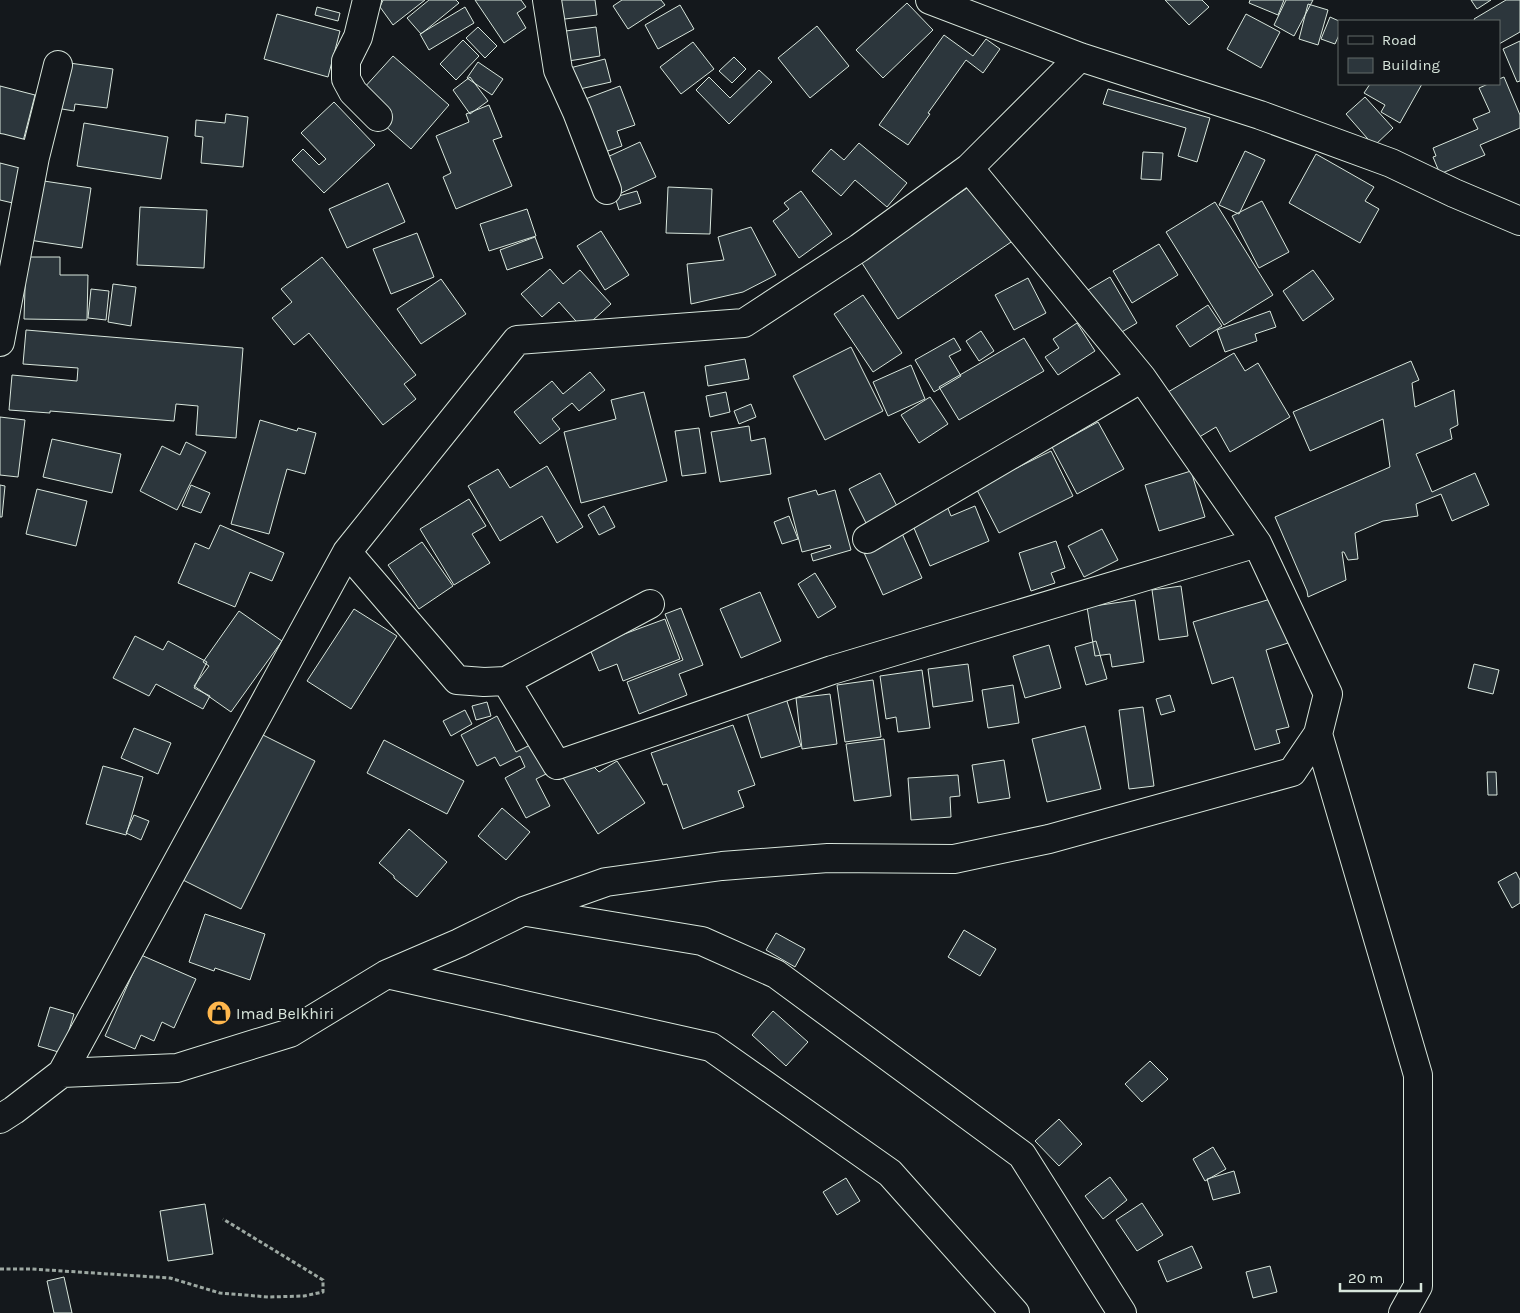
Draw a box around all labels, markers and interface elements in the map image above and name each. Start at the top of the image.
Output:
legend [1338,20,1500,85]
text: Road [1382,31,1417,49]
text: Building [1382,56,1440,74]
shop icon: Imad Belkhiri [206,1000,232,1026]
place label: Imad Belkhiri [236,1004,334,1023]
scale bar [1340,1260,1421,1292]
text: 20 m [1348,1269,1383,1287]

